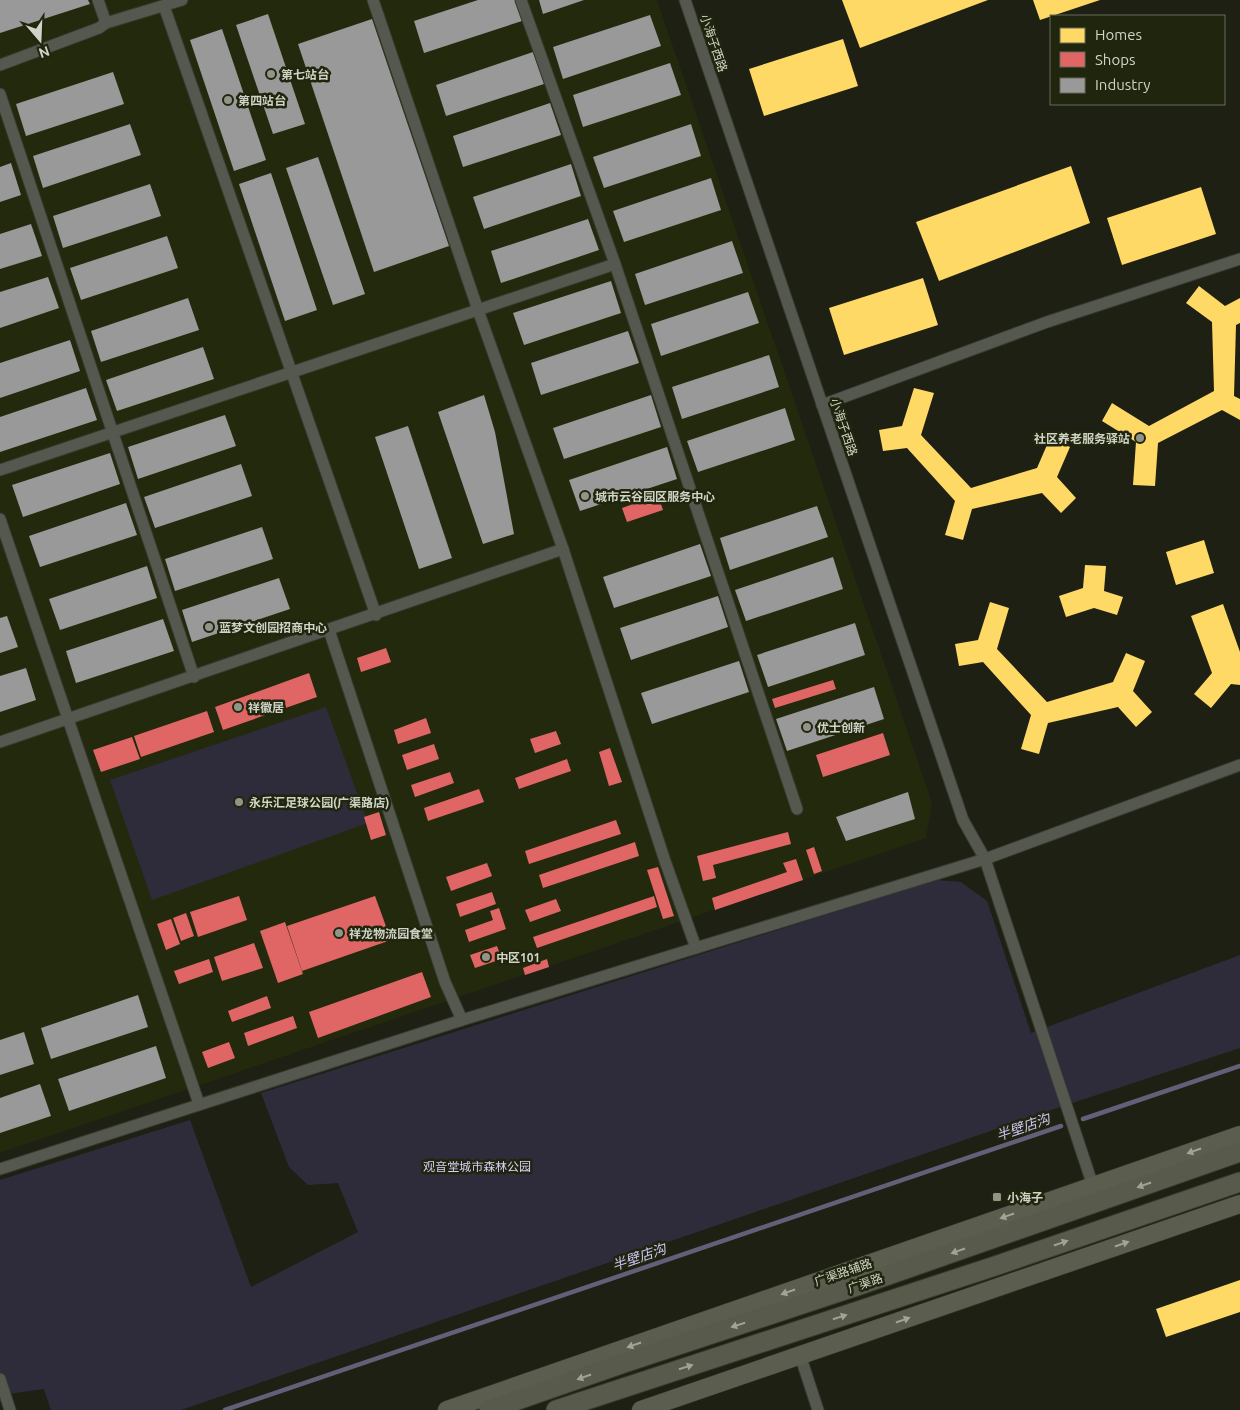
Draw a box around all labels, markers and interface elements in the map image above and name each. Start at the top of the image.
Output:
street label: 小海子西路 [698,13,730,73]
north arrow [15,15,65,65]
legend [1050,15,1225,105]
text: Homes [1095,26,1142,43]
text: N [37,43,52,62]
text: Shops [1095,51,1136,68]
marker: 第七站台 [265,68,277,80]
place label: 第七站台 [281,68,329,81]
text: Industry [1095,76,1150,93]
marker: 第四站台 [222,94,234,106]
place label: 第四站台 [238,94,286,107]
street label: 小海子西路 [828,397,860,457]
place label: 社区养老服务驿站 [1034,432,1130,445]
marker: 社区养老服务驿站 [1134,432,1146,444]
marker: 城市云谷园区服务中心 [579,490,591,502]
place label: 城市云谷园区服务中心 [595,490,715,503]
marker: 蓝梦文创园招商中心 [203,621,215,633]
place label: 蓝梦文创园招商中心 [219,621,327,634]
marker: 祥徽居 [232,701,244,713]
place label: 祥徽居 [248,701,284,714]
marker: 优士创新 [801,721,813,733]
place label: 优士创新 [817,721,865,734]
marker: 永乐汇足球公园(广渠路店) [233,796,245,808]
place label: 永乐汇足球公园(广渠路店) [249,796,389,810]
marker: 祥龙物流园食堂 [333,927,345,939]
place label: 祥龙物流园食堂 [349,927,433,940]
marker: 中区101 [480,951,492,963]
place label: 中区101 [496,951,540,964]
water label: 半壁店沟 [994,1110,1054,1144]
one-way arrow [1186,1147,1201,1155]
park label: 观音堂城市森林公园 [423,1160,531,1173]
one-way arrow [1137,1182,1152,1190]
marker: 小海子 [991,1191,1003,1203]
place label: 小海子 [1007,1191,1043,1204]
one-way arrow [1000,1212,1015,1220]
one-way arrow [1053,1239,1068,1247]
water label: 半壁店沟 [610,1240,670,1274]
one-way arrow [1115,1240,1130,1247]
one-way arrow [950,1247,965,1255]
street label: 广渠路辅路 [812,1255,874,1289]
street label: 广渠路 [846,1270,884,1296]
one-way arrow [780,1289,795,1296]
one-way arrow [833,1312,848,1320]
one-way arrow [895,1316,910,1323]
one-way arrow [730,1322,745,1329]
one-way arrow [626,1341,641,1349]
one-way arrow [678,1363,693,1371]
one-way arrow [576,1374,591,1381]

